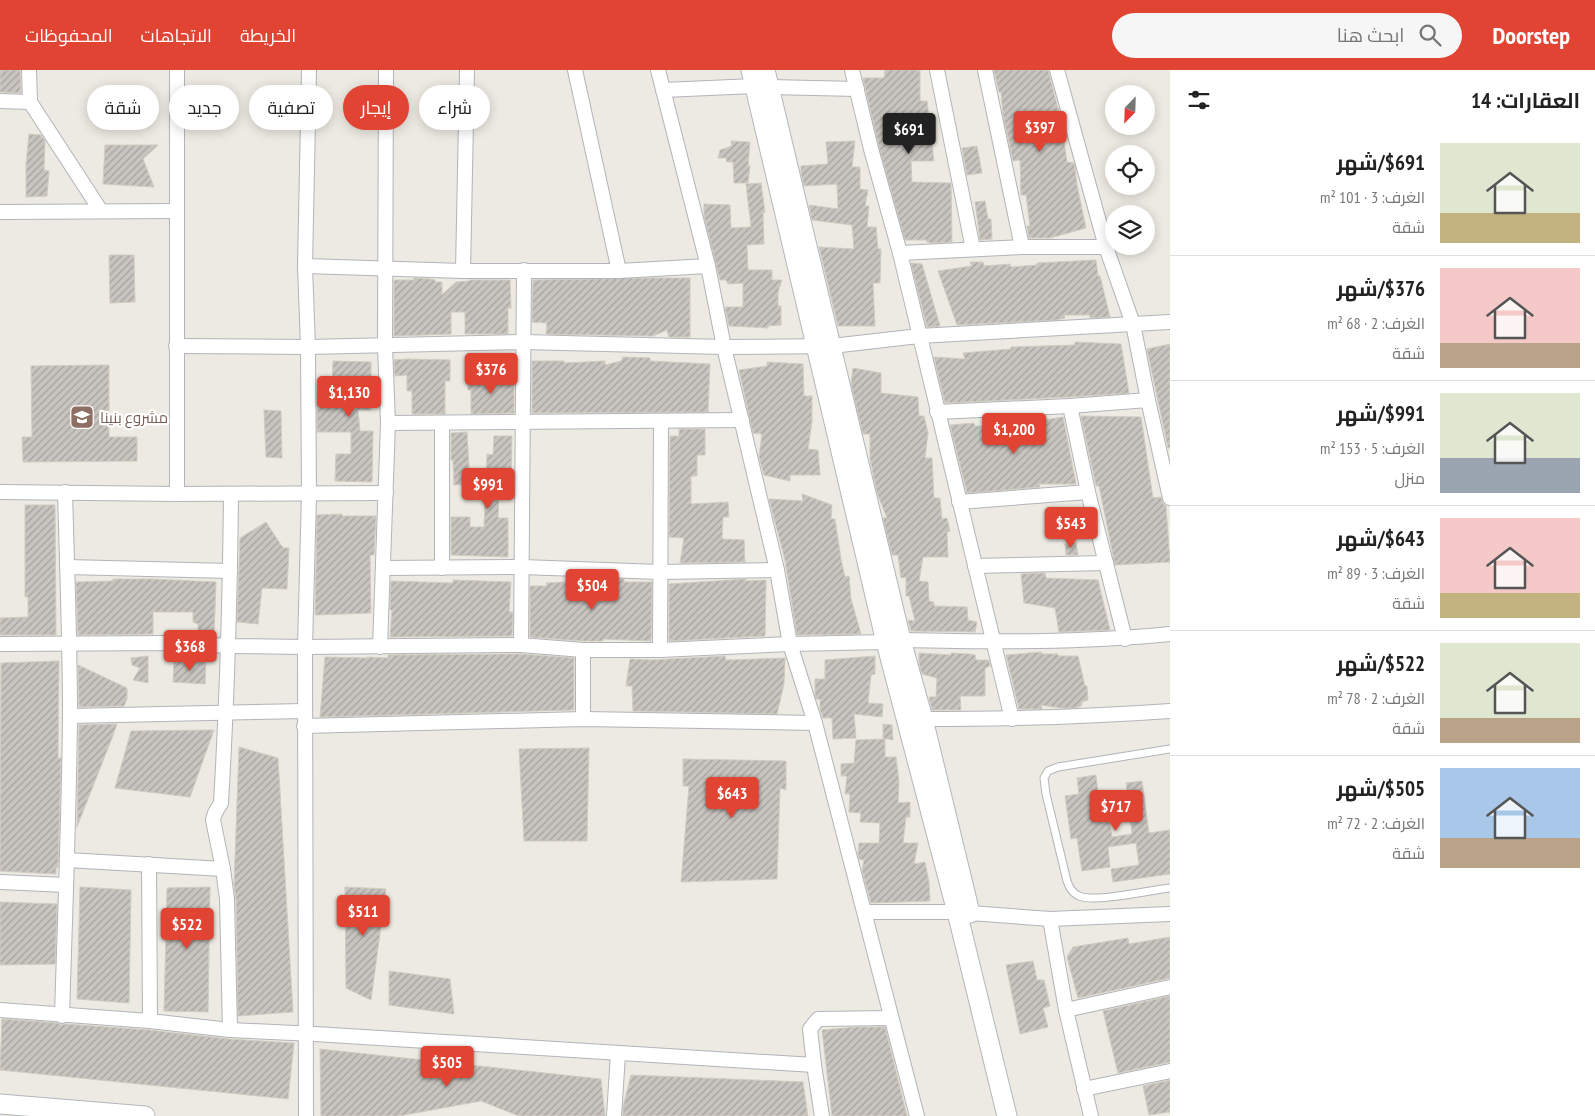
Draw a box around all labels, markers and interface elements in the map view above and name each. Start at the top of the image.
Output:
search box [1112,13,1462,58]
text: Doorstep [1492,20,1570,51]
icon: search [1416,21,1444,49]
text: ابحث هنا [1337,23,1404,47]
text: المحفوظات [25,24,113,47]
text: الاتجاهات [141,24,212,47]
text: الخريطة [240,24,296,47]
chip: شقة [87,85,159,130]
chip: جديد [169,85,239,130]
chip: تصفية [249,85,333,130]
chip: إيجار [343,85,409,130]
chip: شراء [419,85,490,130]
north arrow [1105,85,1155,135]
map controls [1105,85,1155,255]
icon: filters [1185,86,1213,114]
text: العقارات: 14 [1471,87,1580,114]
pin: $397 [1010,111,1070,153]
pin: $691 [879,112,939,155]
text: $397 [1025,117,1055,137]
text: $691 [894,119,924,139]
button: locate [1105,145,1155,195]
text: $691/شهر [1336,149,1425,176]
icon: home [1480,163,1540,223]
text: الغرف: 3 · 101 m² [1320,187,1425,207]
button: layers [1105,205,1155,255]
text: شقة [1392,217,1425,237]
text: $376/شهر [1336,275,1425,302]
icon: home [1480,288,1540,348]
text: الغرف: 2 · 68 m² [1327,313,1425,333]
text: شقة [1392,343,1425,363]
pin: $376 [461,352,521,395]
text: $376 [476,359,506,379]
pin: $1,130 [308,376,390,418]
text: $1,130 [328,382,370,402]
text: $991/شهر [1336,400,1425,427]
school or university icon: مشروع بنينا [69,404,95,430]
place label: مشروع بنينا [100,408,168,429]
pin: $1,200 [973,412,1055,455]
icon: home [1480,413,1540,473]
text: $1,200 [993,419,1035,439]
text: الغرف: 5 · 153 m² [1320,438,1425,458]
pin: $991 [458,468,518,510]
text: منزل [1395,468,1425,488]
text: $991 [473,474,503,494]
pin: $543 [1041,506,1101,549]
text: $543 [1056,513,1086,533]
text: $643/شهر [1336,525,1425,552]
icon: home [1480,538,1540,598]
text: الغرف: 3 · 89 m² [1327,563,1425,583]
pin: $504 [562,568,622,611]
text: $504 [577,575,607,595]
text: شقة [1392,593,1425,613]
pin: $368 [160,630,220,672]
text: $368 [175,636,205,656]
text: $522/شهر [1336,650,1425,677]
icon: home [1480,663,1540,723]
text: الغرف: 2 · 78 m² [1327,688,1425,708]
text: شقة [1392,718,1425,738]
text: $505/شهر [1336,775,1425,802]
pin: $643 [702,776,762,819]
text: $643 [717,783,747,803]
icon: home [1480,788,1540,848]
pin: $717 [1086,790,1146,832]
text: $717 [1101,796,1131,816]
text: الغرف: 2 · 72 m² [1327,813,1425,833]
text: شقة [1392,843,1425,863]
pin: $511 [333,894,393,937]
text: $511 [348,901,378,921]
pin: $522 [157,908,217,950]
text: $522 [172,914,202,934]
pin: $505 [417,1046,477,1088]
text: $505 [432,1052,462,1072]

